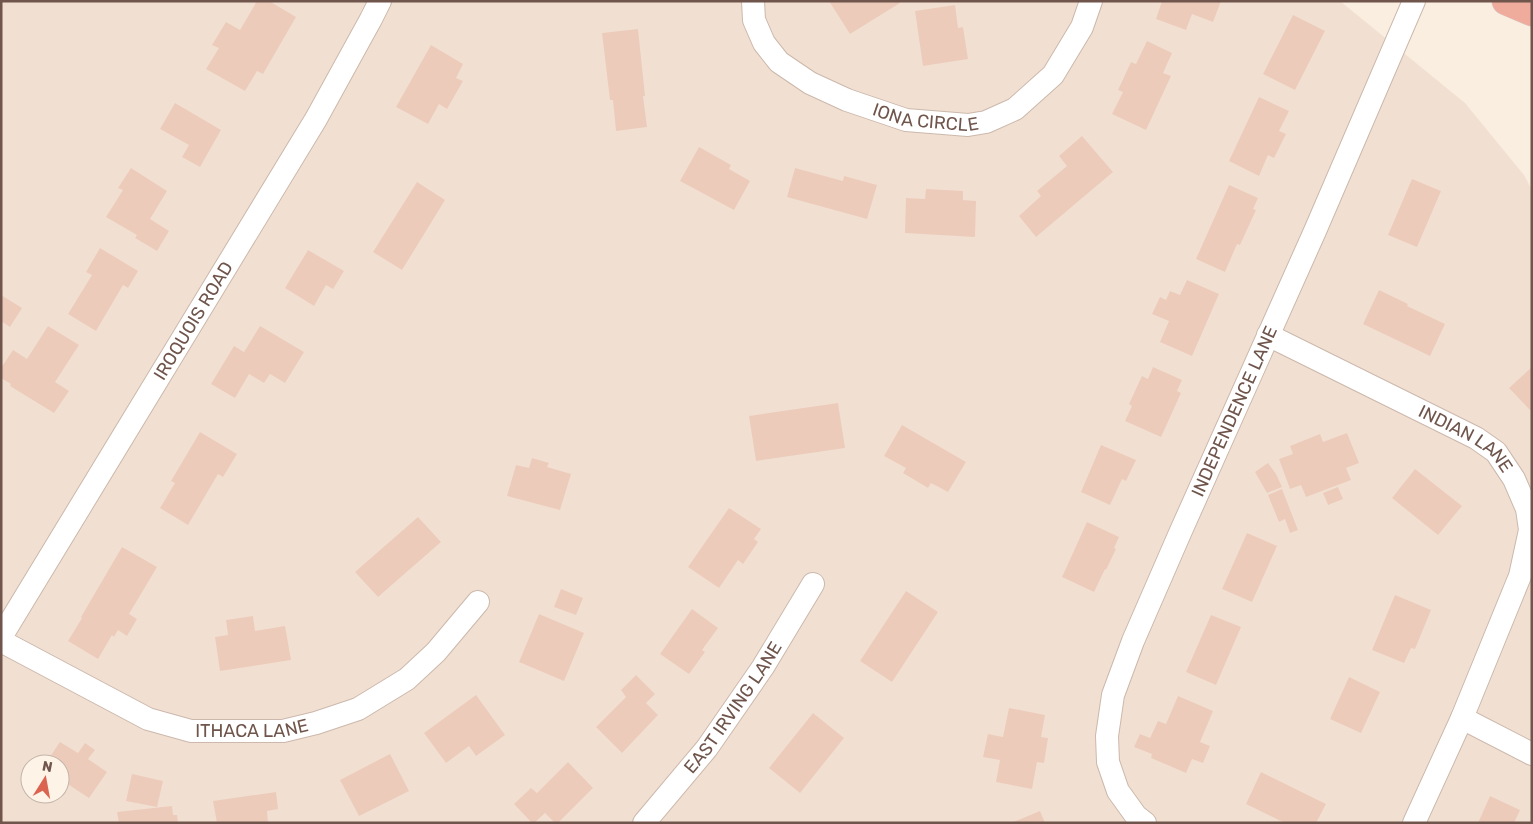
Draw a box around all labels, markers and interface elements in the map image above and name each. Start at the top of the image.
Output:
street label: IONA CIRCLE [870,99,980,136]
street label: IROQUOIS ROAD [149,258,238,384]
street label: INDEPENDENCE LANE [1187,323,1282,500]
street label: INDIAN LANE [1415,400,1517,477]
street label: EAST IRVING LANE [679,638,787,778]
street label: ITHACA LANE [195,714,311,742]
north arrow [20,754,70,804]
text: N [41,757,54,776]

